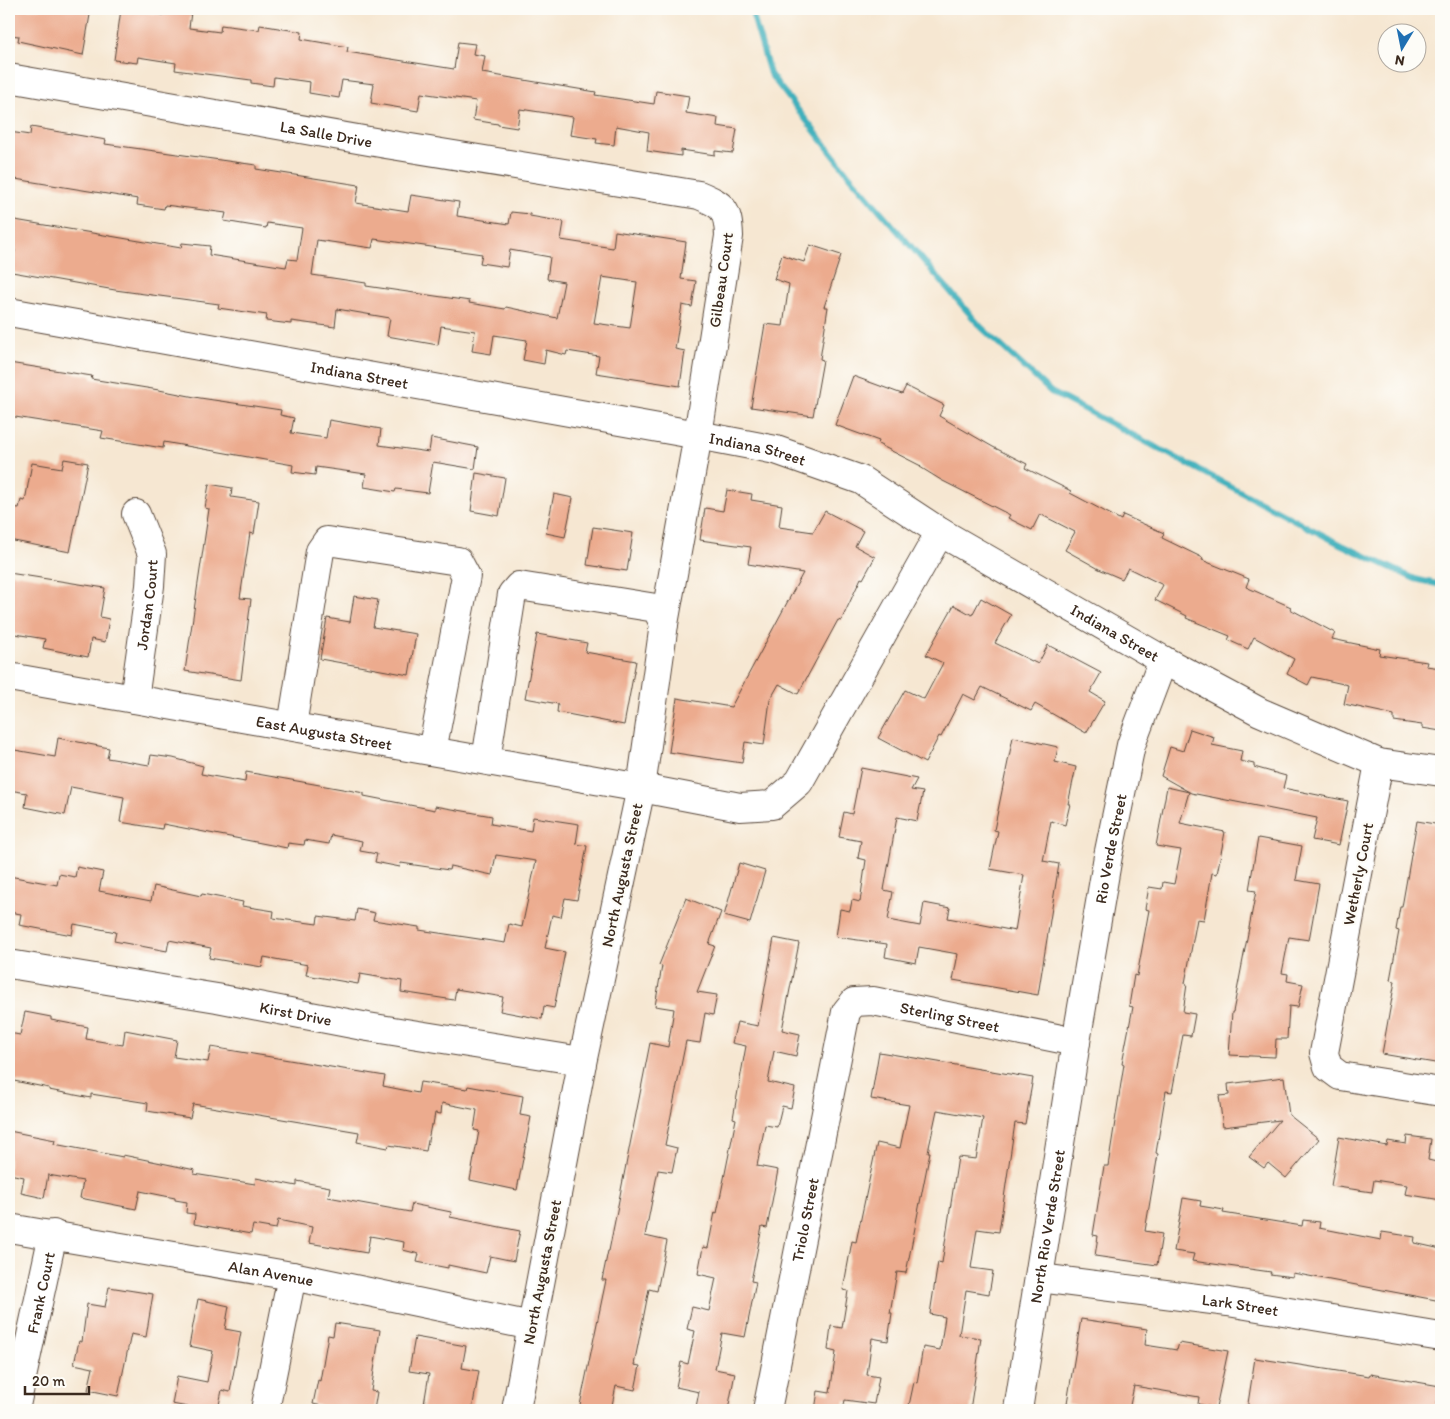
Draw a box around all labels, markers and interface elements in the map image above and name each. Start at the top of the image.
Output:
north arrow [1378,22,1428,72]
text: N [1394,51,1406,70]
street label: La Salle Drive [279,116,374,151]
street label: Gilbeau Court [705,231,737,329]
street label: Indiana Street [309,357,410,393]
street label: Indiana Street [708,428,809,469]
street label: Jordan Court [132,559,161,651]
street label: Indiana Street [1068,600,1163,665]
street label: East Augusta Street [255,711,394,754]
street label: Rio Verde Street [1090,792,1130,905]
street label: North Augusta Street [597,801,647,949]
street label: Wetherly Court [1339,821,1377,927]
street label: Kirst Drive [258,997,333,1029]
street label: Sterling Street [899,997,1001,1036]
street label: North Rio Verde Street [1025,1148,1068,1304]
street label: Triolo Street [787,1176,822,1263]
street label: North Augusta Street [519,1198,565,1346]
street label: Frank Court [22,1250,58,1335]
street label: Alan Avenue [227,1256,316,1290]
street label: Lark Street [1201,1289,1280,1320]
scale bar [25,1364,89,1396]
text: 20 m [32,1372,66,1390]

